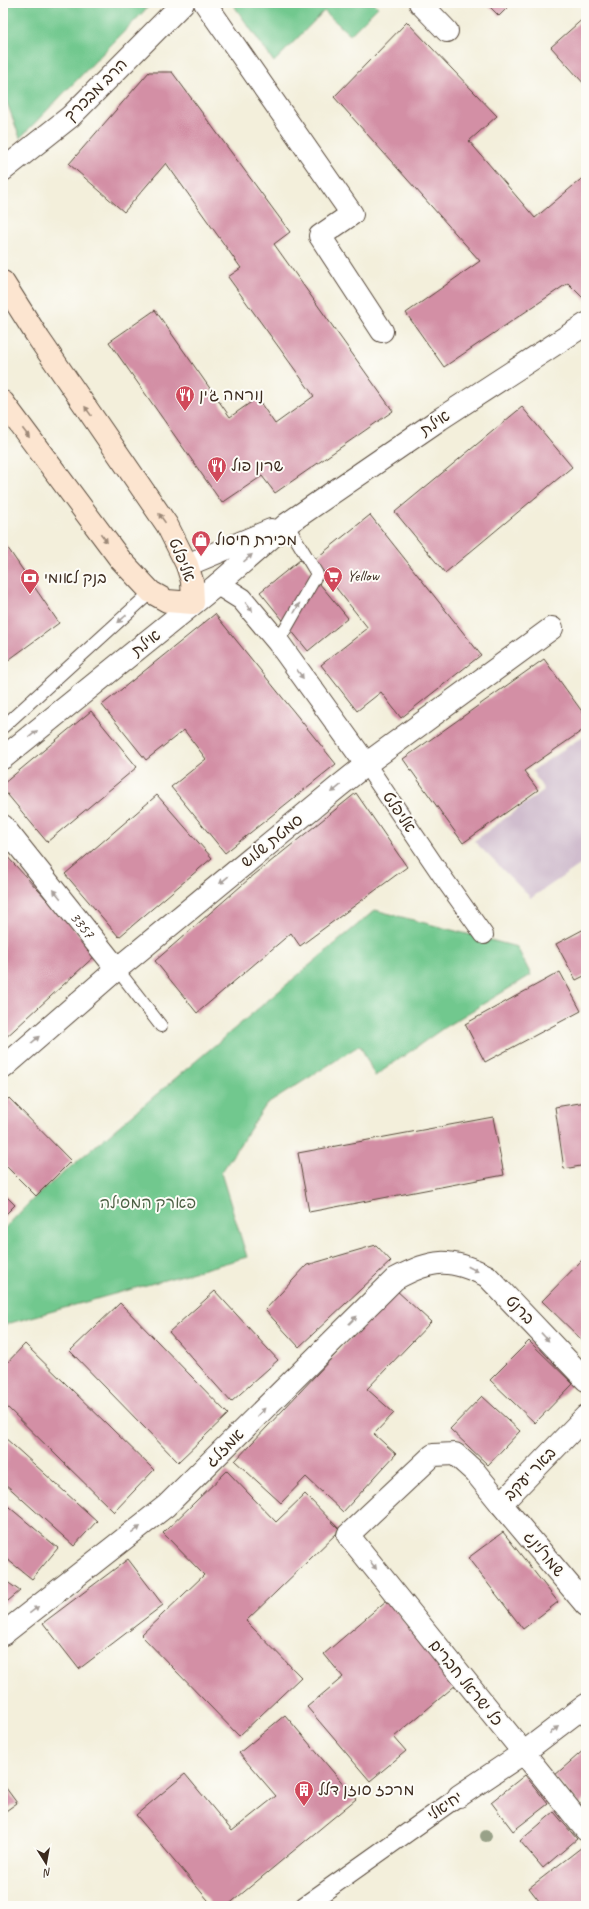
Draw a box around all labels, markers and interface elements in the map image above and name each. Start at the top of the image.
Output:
street label: הרב מבכרך [60,54,132,126]
restaurant icon: נורמה ג'ין [174,384,196,412]
place label: נורמה ג'ין [199,385,264,405]
one-way arrow [84,406,92,416]
street label: אילת [415,406,454,441]
one-way arrow [22,428,30,439]
restaurant icon: שרון פול [206,455,228,483]
place label: שרון פול [231,456,283,476]
one-way arrow [158,513,166,523]
shop icon: מכירת חיסול [190,529,212,557]
place label: מכירת חיסול [215,530,297,550]
one-way arrow [99,532,108,543]
street label: אליפלט [164,535,200,585]
one-way arrow [243,554,252,563]
supermarket icon: Yellow [322,565,344,593]
place label: Yellow [347,566,381,586]
bank icon: בנק לאומי [19,567,41,595]
place label: בנק לאומי [44,568,107,588]
one-way arrow [244,602,253,612]
one-way arrow [294,602,301,614]
one-way arrow [117,614,127,623]
street label: אילת [126,625,165,662]
one-way arrow [296,668,304,679]
one-way arrow [28,729,39,738]
one-way arrow [330,784,341,793]
street label: אליפלט [378,788,420,836]
street label: סמטת שלוש [237,810,307,872]
one-way arrow [219,876,230,884]
one-way arrow [53,889,62,900]
street label: 3357 [65,908,99,943]
one-way arrow [29,1036,40,1045]
park label: פארק המסילה [100,1193,196,1213]
one-way arrow [467,1266,478,1273]
street label: ברנט [501,1291,539,1329]
one-way arrow [348,1315,358,1325]
one-way arrow [540,1332,549,1341]
one-way arrow [256,1407,266,1417]
street label: אמזלג [202,1425,248,1471]
street label: באר יעקב [500,1443,560,1505]
one-way arrow [131,1525,142,1534]
street label: שמרלינג [519,1527,569,1581]
one-way arrow [368,1560,377,1571]
one-way arrow [28,1605,39,1614]
street label: כל ישראל חברים [425,1636,507,1731]
one-way arrow [548,1725,559,1734]
building icon: מרכז סוזן דלל [293,1779,315,1807]
place label: מרכז סוזן דלל [318,1780,414,1800]
street label: יחיאלי [424,1787,466,1825]
north arrow [26,1843,66,1883]
text: N [41,1865,53,1881]

